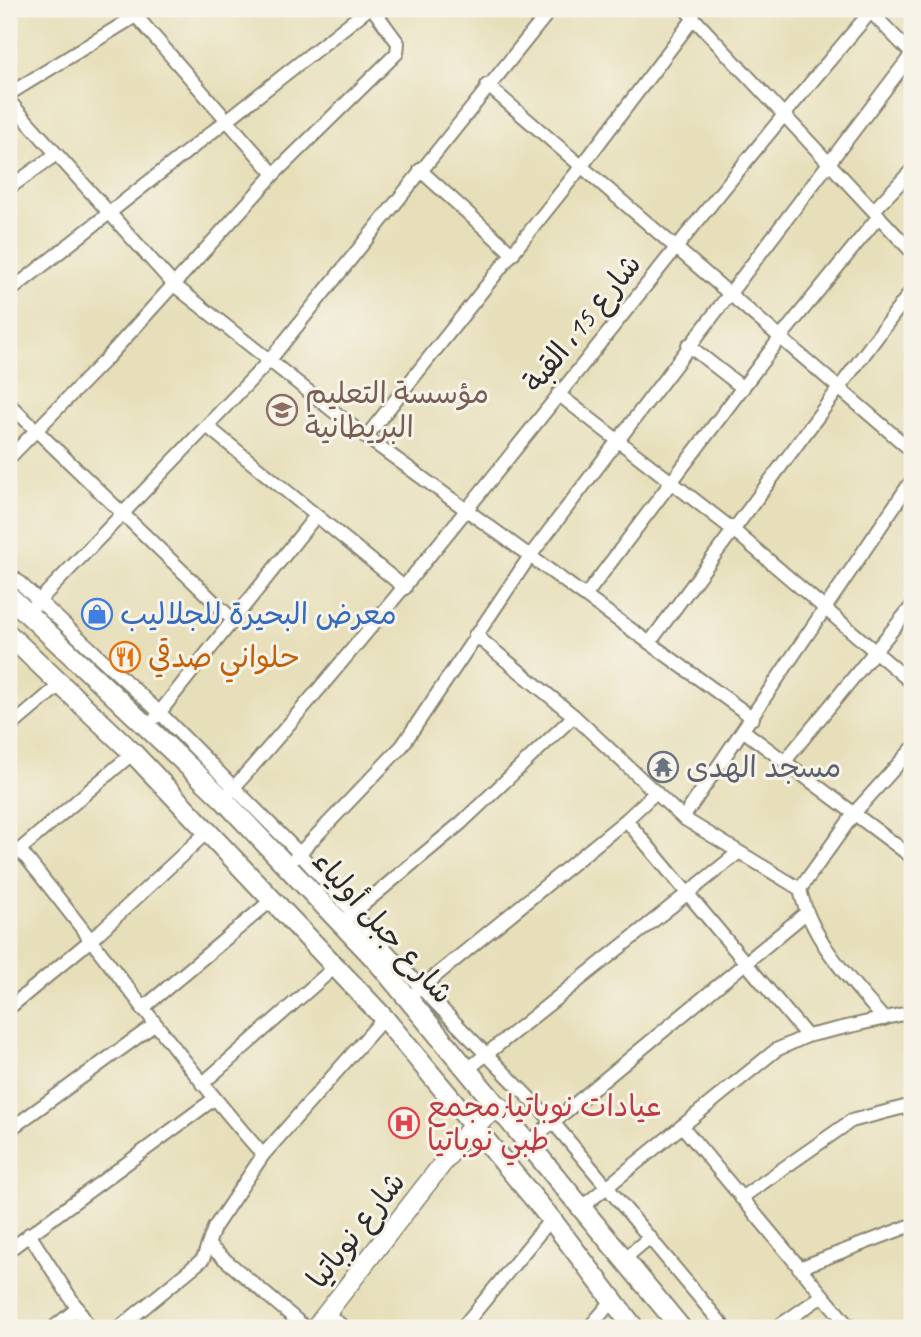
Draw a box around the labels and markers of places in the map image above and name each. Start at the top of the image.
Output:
place label: مؤسسة التعليم البريطانية [305,374,489,446]
school or university icon: مؤسسة التعليم البريطانية [265,393,299,427]
place label: معرض البحيرة للجلاليب [120,595,397,633]
shop icon: معرض البحيرة للجلاليب [80,597,114,631]
place label: حلواني صدقي [148,638,299,683]
restaurant icon: حلواني صدقي [108,640,142,674]
place label: مسجد الهدى [686,748,841,786]
temple icon: مسجد الهدى [646,750,680,784]
place label: عيادات نوباتيا;مجمع طبي نوباتيا [427,1087,662,1166]
hospital icon: عيادات نوباتيا;مجمع طبي نوباتيا [387,1106,421,1140]

